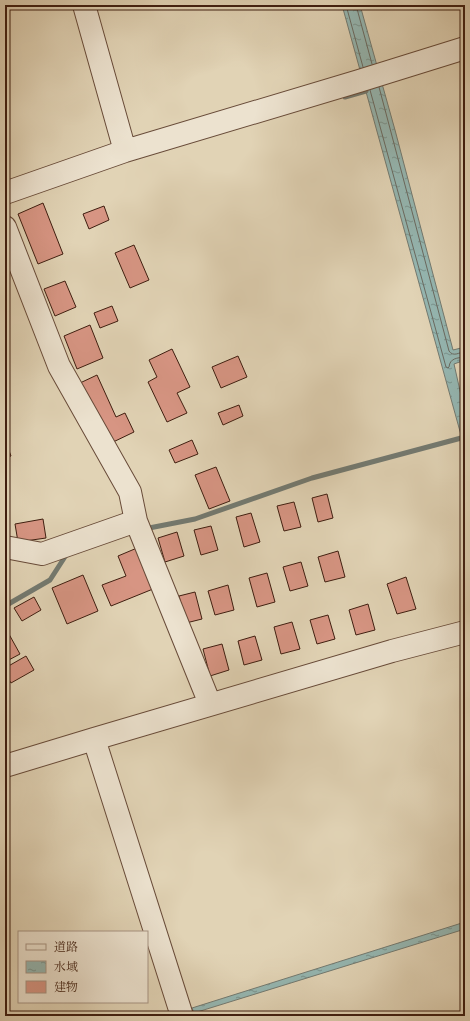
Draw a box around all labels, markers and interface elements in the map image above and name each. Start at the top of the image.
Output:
legend [18,931,148,1003]
text: 道路 [54,940,78,956]
text: 水域 [54,960,78,976]
text: 建物 [54,980,78,996]

